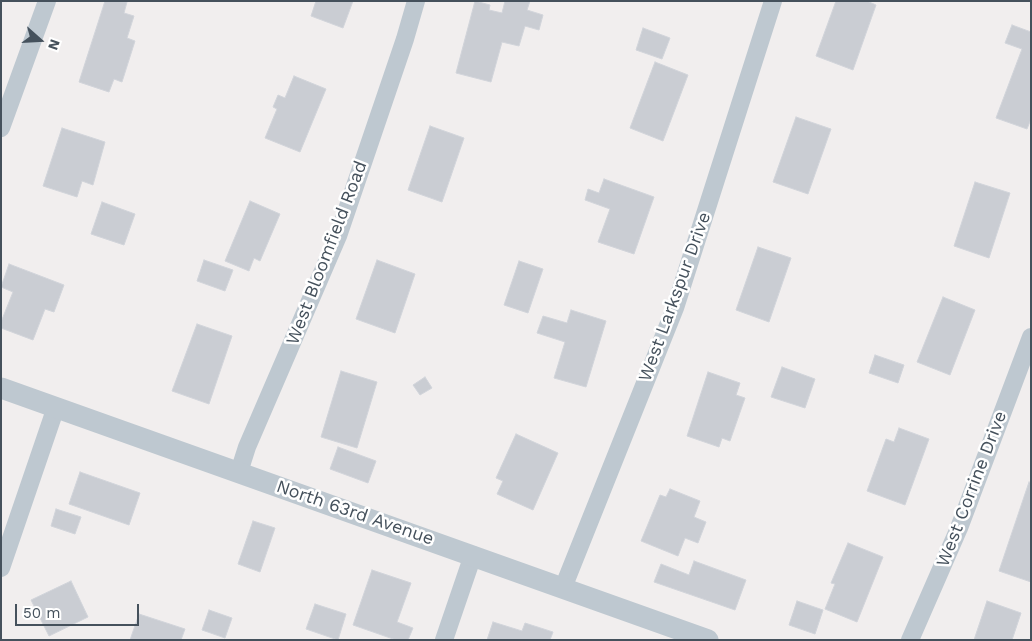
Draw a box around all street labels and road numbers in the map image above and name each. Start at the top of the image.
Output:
street label: West Bloomfield Road [282,158,372,348]
street label: West Larkspur Drive [634,209,716,385]
street label: West Corrine Drive [932,408,1012,570]
street label: North 63rd Avenue [273,476,437,550]

